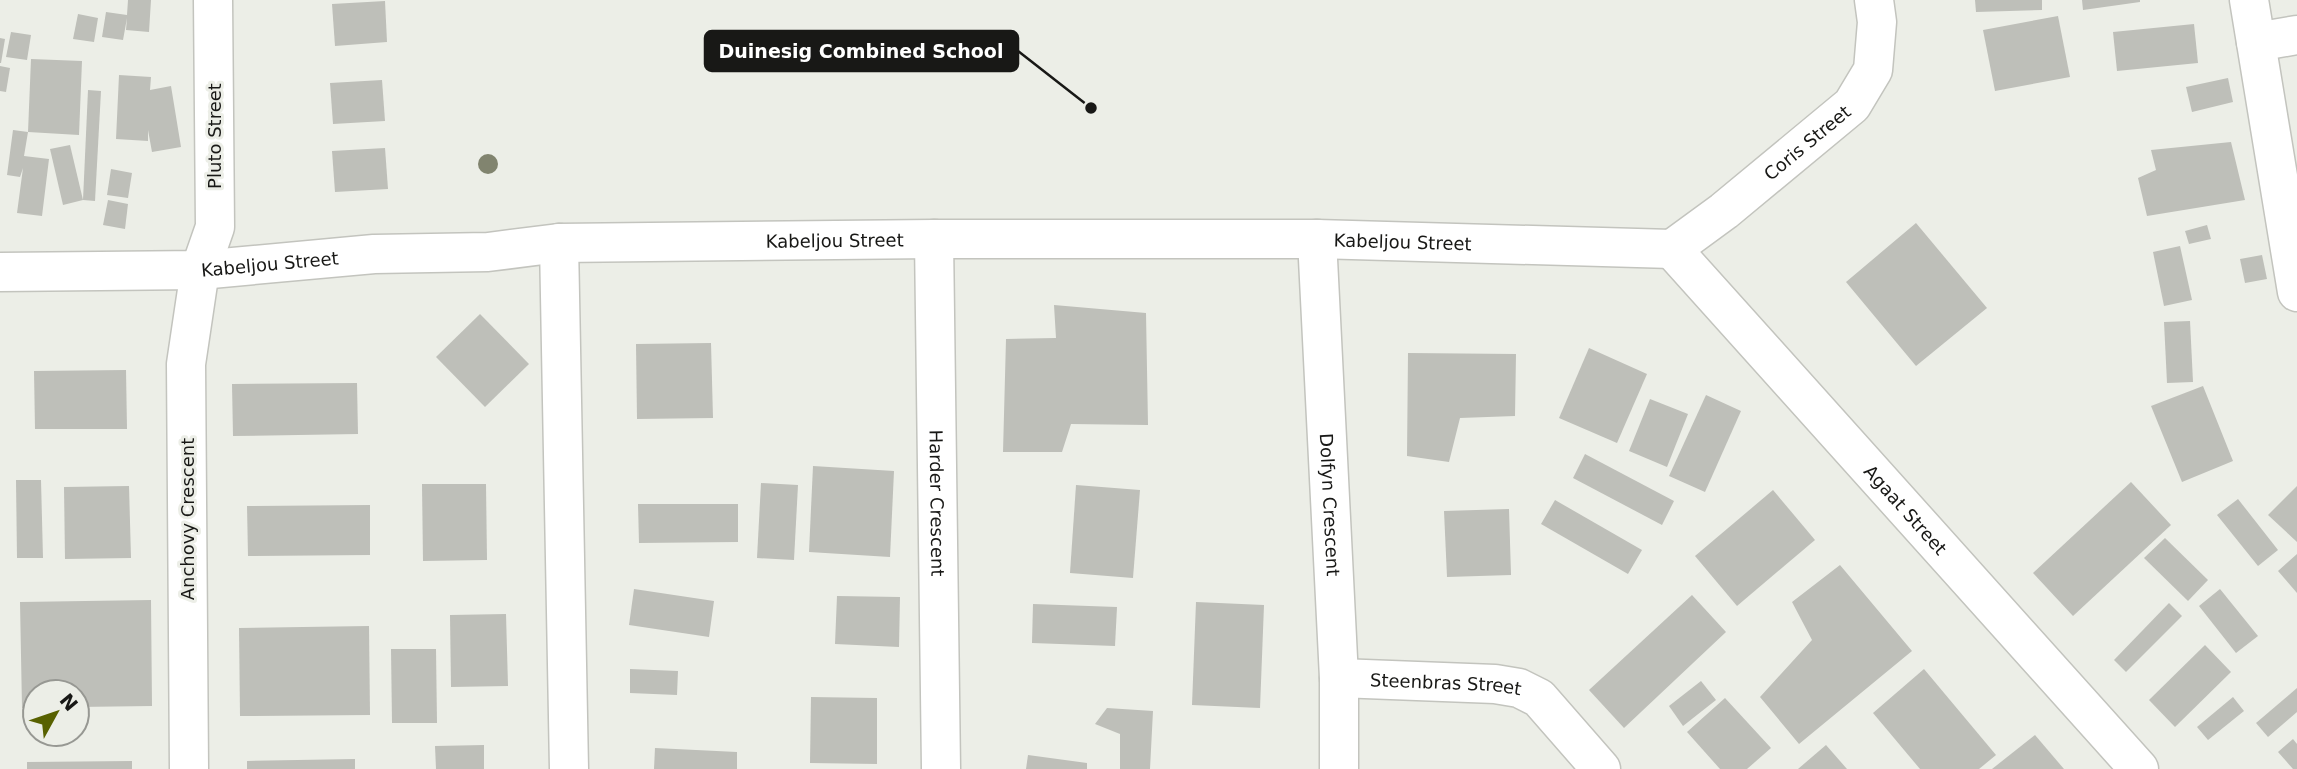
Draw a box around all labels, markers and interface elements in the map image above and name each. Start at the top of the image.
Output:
callout: Duinesig Combined School [705,31,1018,71]
text: Duinesig Combined School [719,40,1003,62]
street label: Pluto Street [204,83,225,189]
street label: Coris Street [1759,101,1854,184]
street label: Kabeljou Street [766,229,904,251]
street label: Kabeljou Street [1333,229,1472,254]
street label: Kabeljou Street [200,247,339,280]
street label: Harder Crescent [926,429,949,577]
street label: Dolfyn Crescent [1316,433,1344,577]
street label: Anchovy Crescent [177,438,198,600]
street label: Agaat Street [1860,460,1952,559]
street label: Steenbras Street [1370,669,1523,699]
north arrow [21,678,91,748]
text: N [55,689,83,715]

